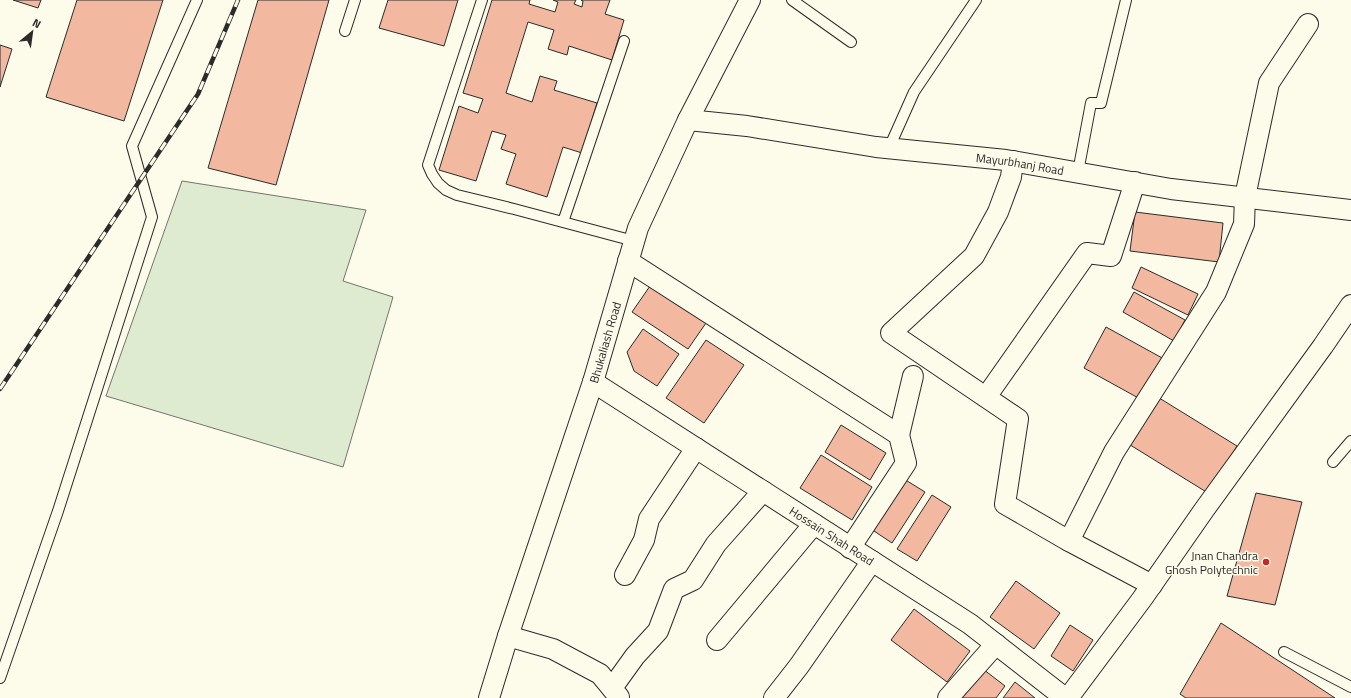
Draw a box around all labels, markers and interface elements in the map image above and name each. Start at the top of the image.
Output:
north arrow [12,12,52,52]
text: N [30,14,44,32]
street label: Mayurbhanj Road [975,148,1066,180]
street label: Bhukaliash Road [584,299,626,385]
street label: Hossain Shah Road [786,501,878,570]
place label: Jnan Chandra Ghosh Polytechnic [1165,546,1258,579]
marker: Jnan Chandra Ghosh Polytechnic [1261,557,1271,567]

